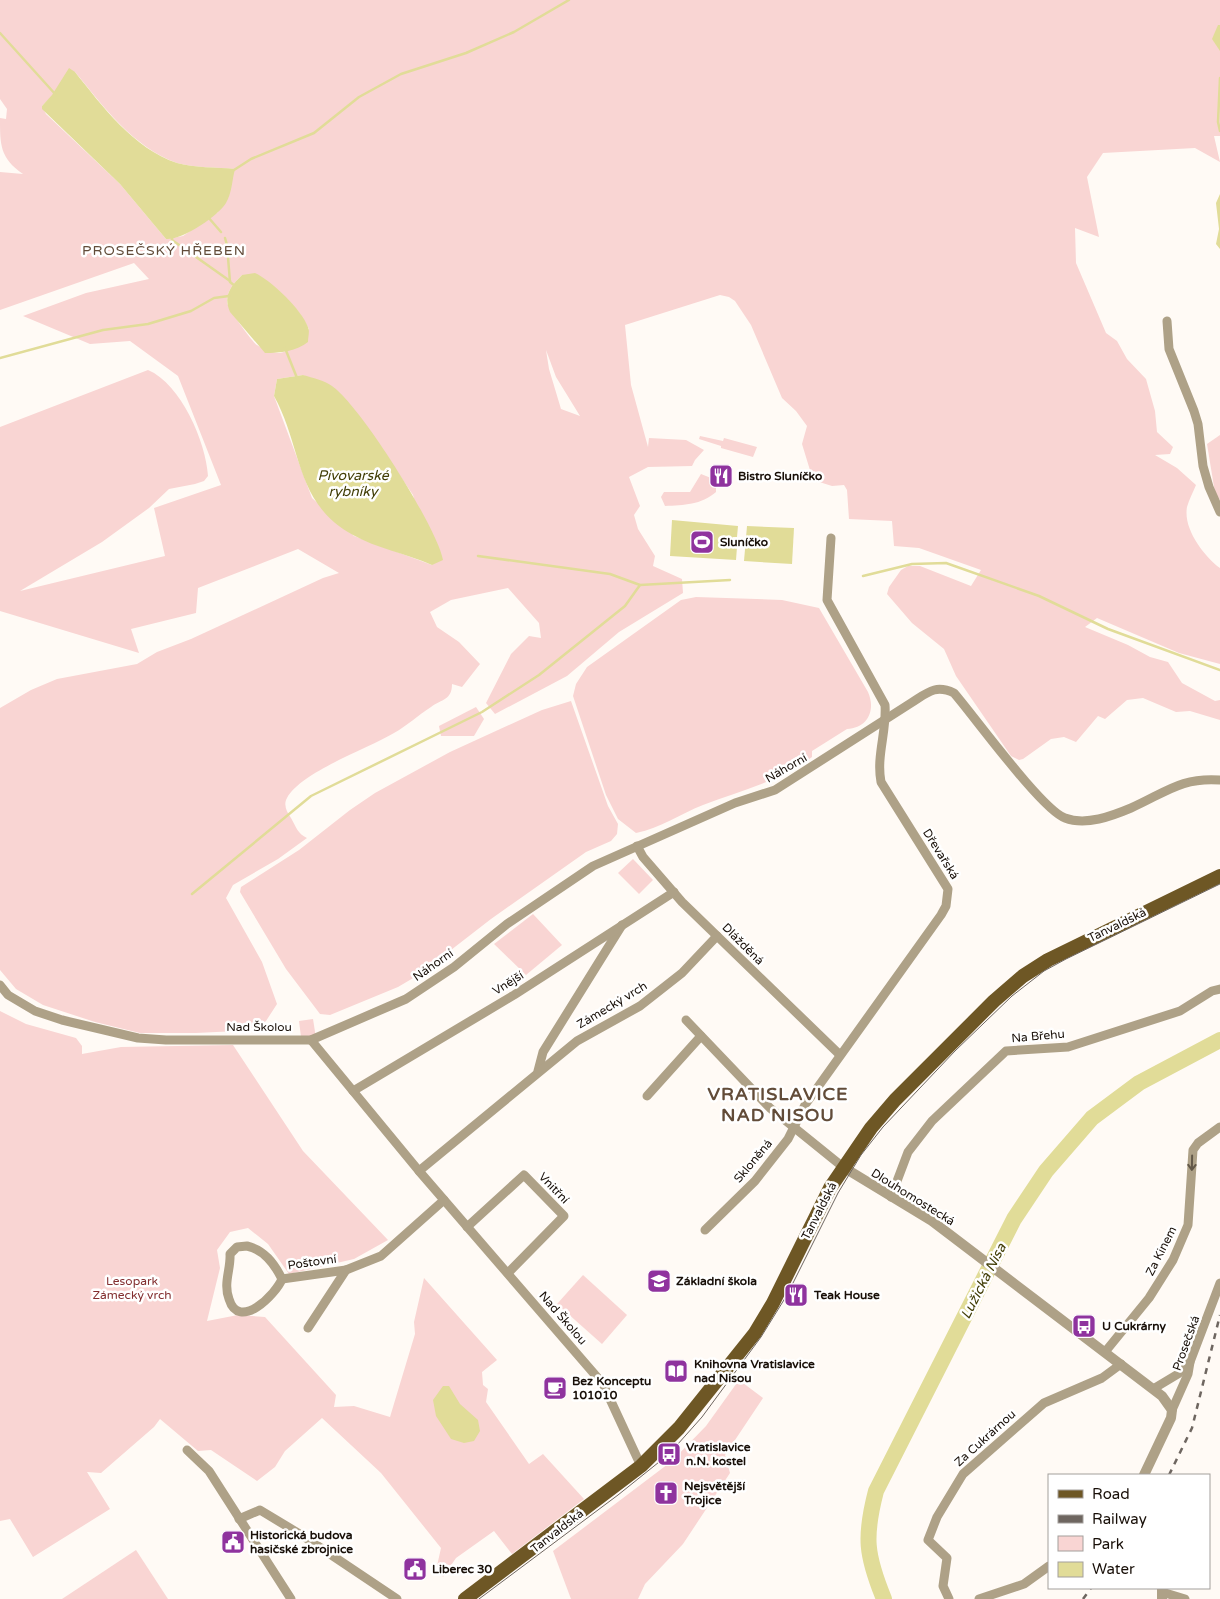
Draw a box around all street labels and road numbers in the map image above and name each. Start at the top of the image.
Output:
street label: Náhorní [763,750,809,786]
street label: Dřevařská [920,826,962,882]
street label: Tanvaldská [1086,905,1148,945]
street label: Dlážděná [719,920,767,968]
street label: Náhorní [410,946,456,984]
street label: Vnější [490,968,526,998]
street label: Zámecký vrch [574,979,650,1031]
street label: Nad Školou [226,1020,292,1034]
street label: Na Břehu [1011,1027,1065,1045]
street label: Skloněná [731,1136,775,1186]
street label: Dlouhomostecká [869,1166,957,1228]
street label: Vnitřní [536,1170,572,1206]
street label: Tanvaldská [799,1180,839,1242]
street label: Za Kinem [1143,1224,1179,1278]
street label: Poštovní [287,1252,337,1272]
street label: Nad Školou [536,1289,590,1347]
street label: Prosečská [1170,1314,1202,1372]
street label: Za Cukrárnou [952,1407,1018,1469]
street label: Tanvaldská [528,1506,586,1556]

